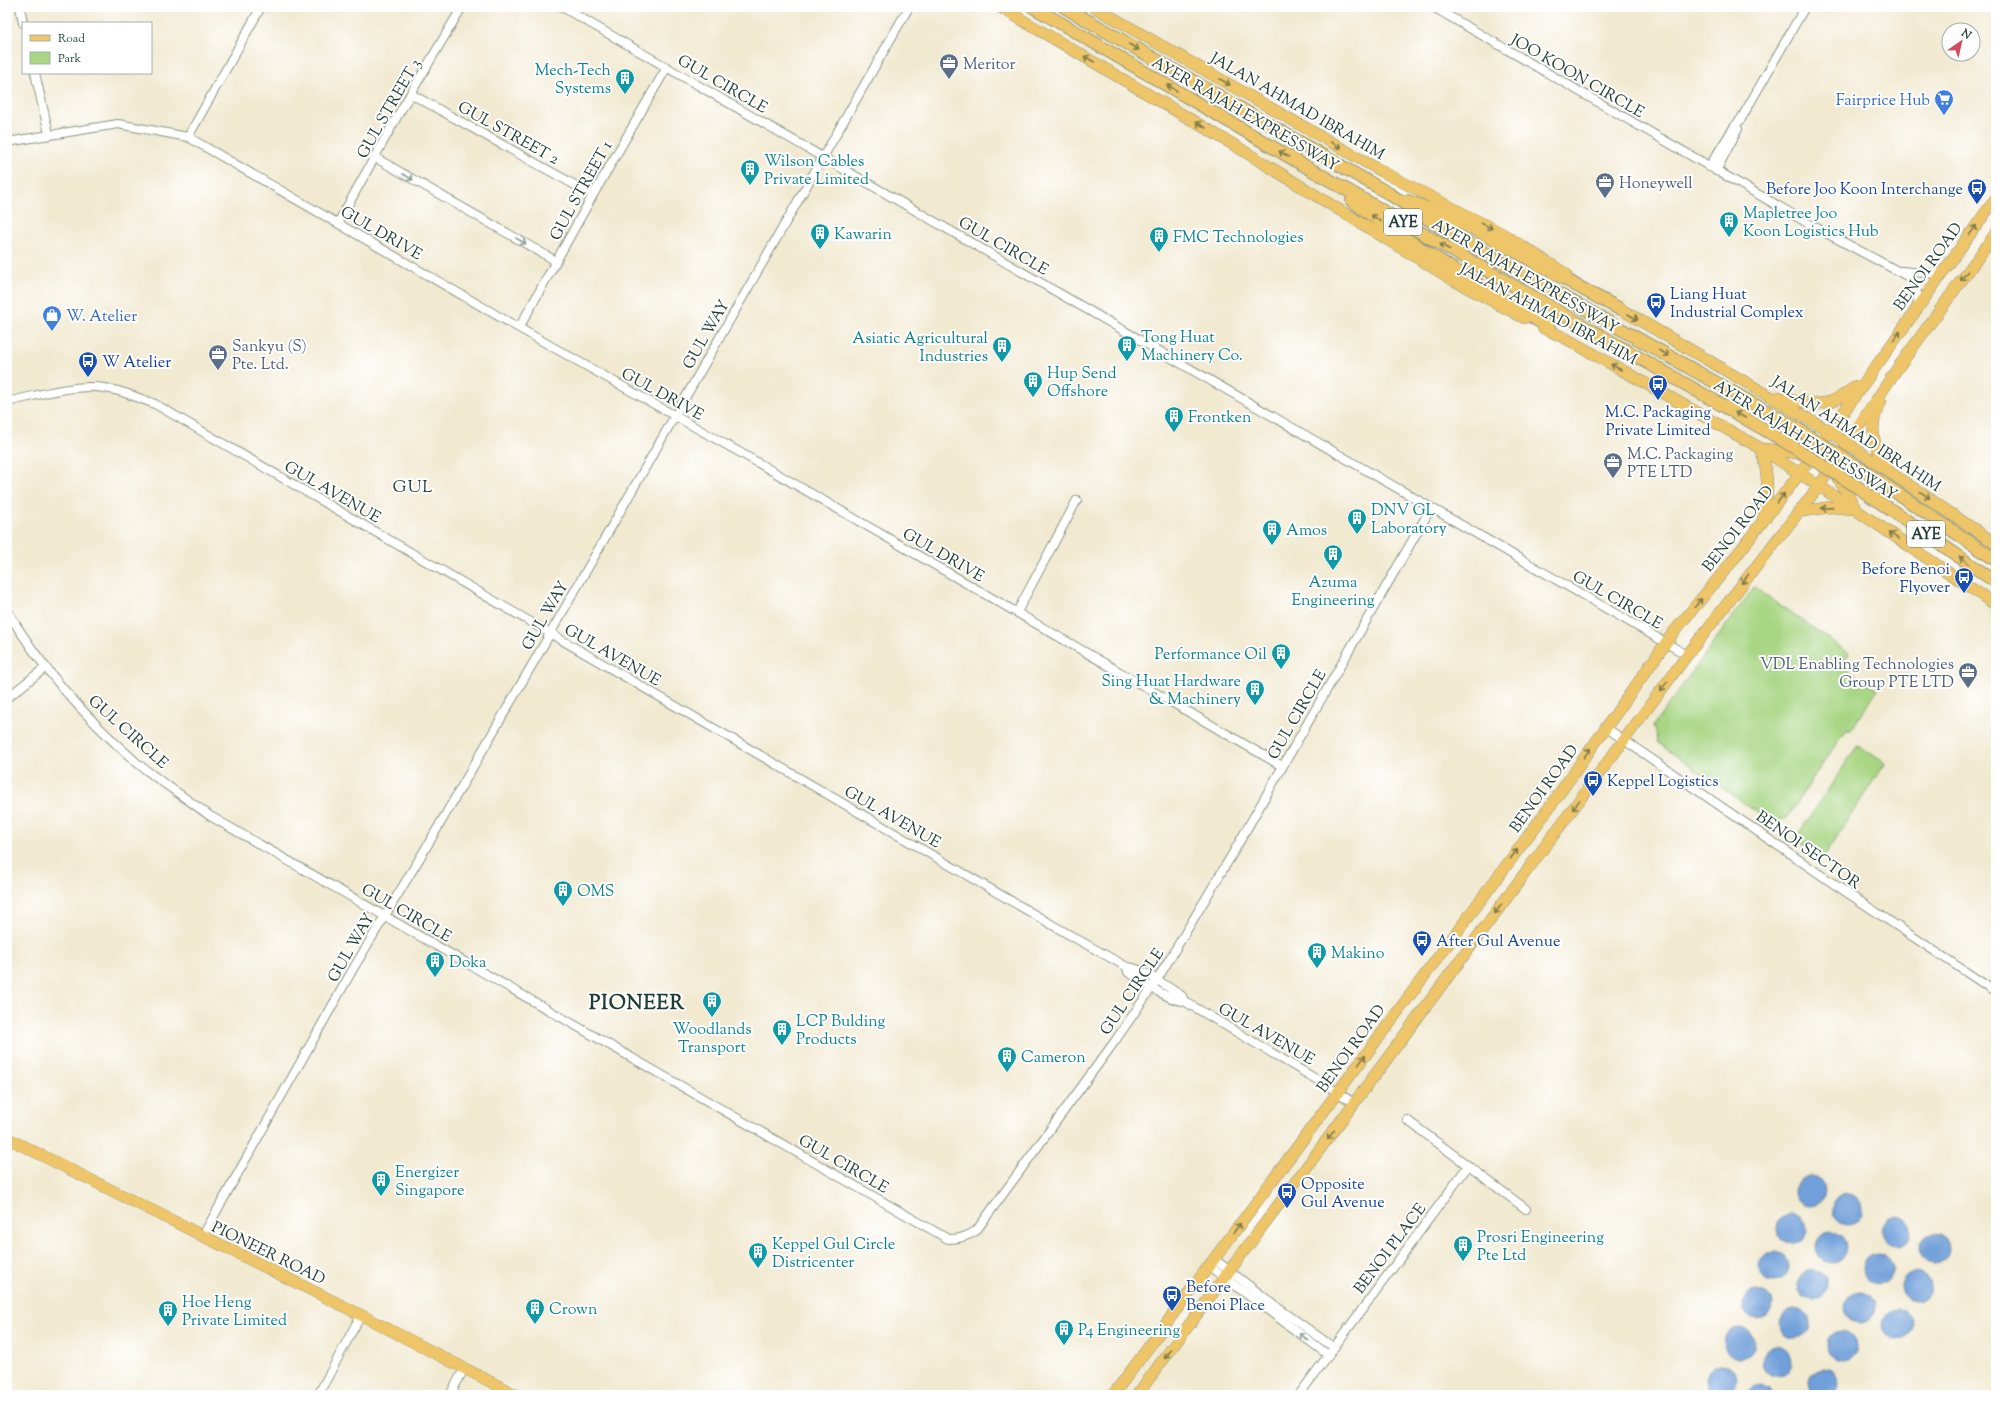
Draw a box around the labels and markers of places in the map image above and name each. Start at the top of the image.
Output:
office icon: Meritor [938,52,960,80]
place label: Meritor [963,54,1016,77]
place label: Mech-Tech Systems [535,60,612,101]
building icon: Mech-Tech Systems [614,67,636,95]
supermarket icon: Fairprice Hub [1933,88,1955,116]
place label: Fairprice Hub [1836,90,1930,113]
place label: Wilson Cables Private Limited [764,151,869,192]
building icon: Wilson Cables Private Limited [739,158,761,186]
office icon: Honeywell [1594,171,1616,199]
place label: Honeywell [1619,173,1693,196]
bus stop icon: Before Joo Koon Interchange [1966,177,1988,205]
place label: Before Joo Koon Interchange [1766,179,1963,202]
place label: Mapletree Joo Koon Logistics Hub [1743,203,1879,244]
building icon: Mapletree Joo Koon Logistics Hub [1718,210,1740,238]
building icon: Kawarin [809,222,831,250]
place label: Kawarin [834,224,892,247]
building icon: FMC Technologies [1148,225,1170,253]
place label: FMC Technologies [1173,227,1304,250]
place label: Liang Huat Industrial Complex [1670,284,1804,325]
bus stop icon: Liang Huat Industrial Complex [1645,291,1667,319]
shop icon: W. Atelier [41,304,63,332]
place label: W. Atelier [66,306,137,329]
place label: Tong Huat Machinery Co. [1141,327,1243,368]
place label: Asiatic Agricultural Industries [852,328,989,369]
building icon: Tong Huat Machinery Co. [1116,334,1138,362]
building icon: Asiatic Agricultural Industries [991,335,1013,363]
place label: Sankyu (S) Pte. Ltd. [232,336,307,377]
office icon: Sankyu (S) Pte. Ltd. [207,343,229,371]
bus stop icon: W Atelier [77,350,99,378]
place label: W Atelier [102,352,171,375]
place label: Hup Send Offshore [1047,363,1117,404]
building icon: Hup Send Offshore [1022,370,1044,398]
bus stop icon: M.C. Packaging Private Limited [1647,373,1669,401]
place label: M.C. Packaging Private Limited [1605,402,1711,443]
building icon: Frontken [1163,405,1185,433]
place label: Frontken [1188,407,1252,430]
place label: M.C. Packaging PTE LTD [1627,444,1734,485]
office icon: M.C. Packaging PTE LTD [1602,451,1624,479]
place label: DNV GL Laboratory [1371,500,1447,541]
building icon: DNV GL Laboratory [1346,507,1368,535]
building icon: Amos [1261,518,1283,546]
place label: Amos [1286,520,1327,543]
building icon: Azuma Engineering [1322,543,1344,571]
place label: Before Benoi Flyover [1862,559,1950,600]
bus stop icon: Before Benoi Flyover [1953,566,1975,594]
place label: Azuma Engineering [1291,572,1375,613]
building icon: Performance Oil [1270,642,1292,670]
place label: Performance Oil [1155,644,1268,667]
place label: VDL Enabling Technologies Group PTE LTD [1760,654,1954,695]
office icon: VDL Enabling Technologies Group PTE LTD [1957,661,1979,689]
place label: Sing Huat Hardware & Machinery [1101,671,1241,712]
building icon: Sing Huat Hardware & Machinery [1244,678,1266,706]
bus stop icon: Keppel Logistics [1582,769,1604,797]
place label: Keppel Logistics [1607,771,1719,794]
building icon: OMS [552,879,574,907]
place label: OMS [577,881,614,904]
bus stop icon: After Gul Avenue [1411,929,1433,957]
place label: After Gul Avenue [1436,931,1560,954]
building icon: Makino [1306,941,1328,969]
place label: Makino [1331,943,1385,966]
building icon: Doka [424,950,446,978]
place label: Doka [449,952,487,975]
building icon: Woodlands Transport [701,990,723,1018]
place label: LCP Bulding Products [796,1011,885,1052]
building icon: LCP Bulding Products [771,1018,793,1046]
place label: Woodlands Transport [672,1019,752,1060]
building icon: Cameron [996,1045,1018,1073]
place label: Cameron [1021,1047,1086,1070]
place label: Energizer Singapore [395,1162,465,1203]
building icon: Energizer Singapore [370,1169,392,1197]
place label: Opposite Gul Avenue [1301,1174,1385,1215]
bus stop icon: Opposite Gul Avenue [1276,1181,1298,1209]
place label: Prosri Engineering Pte Ltd [1477,1227,1604,1268]
place label: Keppel Gul Circle Districenter [772,1234,895,1275]
building icon: Prosri Engineering Pte Ltd [1452,1234,1474,1262]
building icon: Keppel Gul Circle Districenter [747,1241,769,1269]
place label: Before Benoi Place [1186,1277,1265,1318]
bus stop icon: Before Benoi Place [1161,1284,1183,1312]
place label: Hoe Heng Private Limited [182,1292,287,1333]
building icon: Crown [524,1297,546,1325]
building icon: Hoe Heng Private Limited [157,1299,179,1327]
place label: Crown [549,1299,598,1322]
building icon: P4 Engineering [1053,1318,1075,1346]
place label: P4 Engineering [1078,1320,1180,1343]

